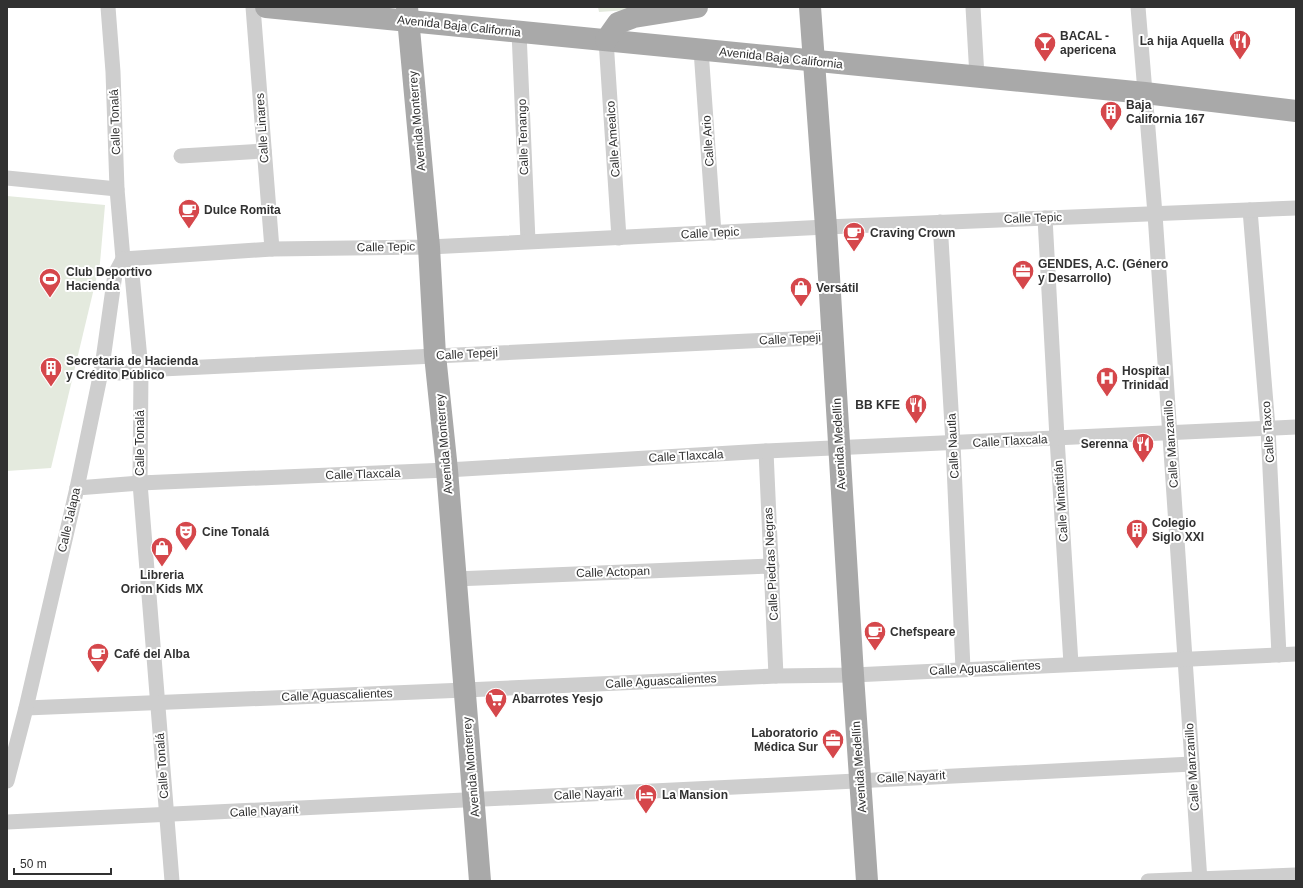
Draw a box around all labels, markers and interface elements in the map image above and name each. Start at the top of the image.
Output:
street label: Avenida Baja California [396,13,522,40]
restaurant icon: La hija Aquella [1227,28,1253,61]
place label: BACAL - apericena [1060,29,1116,57]
bar icon: BACAL - apericena [1032,30,1058,63]
place label: La hija Aquella [1140,34,1224,48]
street label: Avenida Baja California [718,45,844,72]
street label: Avenida Monterrey [406,70,428,172]
street label: Calle Tonalá [107,89,123,155]
street label: Calle Linares [253,93,271,163]
street label: Calle Tenango [515,98,531,175]
place label: Baja California 167 [1126,98,1205,126]
building icon: Baja California 167 [1098,99,1124,132]
street label: Calle Amealco [603,100,623,178]
street label: Calle Ario [699,115,717,167]
cafe icon: Dulce Romita [176,197,202,230]
place label: Dulce Romita [204,203,281,217]
street label: Calle Tepic [1004,210,1062,226]
cafe icon: Craving Crown [841,220,867,253]
street label: Calle Tepic [680,224,740,242]
place label: Craving Crown [870,226,955,240]
street label: Calle Tepic [357,239,415,255]
place label: GENDES, A.C. (Género y Desarrollo) [1038,257,1168,285]
office icon: GENDES, A.C. (Género y Desarrollo) [1010,258,1036,291]
place label: Club Deportivo Hacienda [66,265,152,293]
sports icon: Club Deportivo Hacienda [37,266,63,299]
shop icon: Versátil [788,275,814,308]
place label: Versátil [816,281,859,295]
street label: Calle Tepeji [759,330,821,348]
street label: Calle Tepeji [436,345,498,363]
place label: Secretaria de Hacienda y Crédito Público [66,354,198,382]
building icon: Secretaria de Hacienda y Crédito Público [38,355,64,388]
place label: Hospital Trinidad [1122,364,1169,392]
hospital icon: Hospital Trinidad [1094,365,1120,398]
restaurant icon: BB KFE [903,392,929,425]
street label: Avenida Monterrey [433,393,455,495]
street label: Avenida Medellín [830,398,848,490]
place label: BB KFE [855,398,900,412]
street label: Calle Manzanillo [1161,399,1181,488]
street label: Calle Taxco [1259,400,1277,463]
street label: Calle Tonalá [133,410,147,476]
street label: Calle Nautla [944,413,962,479]
restaurant icon: Serenna [1130,431,1156,464]
street label: Calle Tlaxcala [972,432,1048,450]
place label: Serenna [1081,437,1128,451]
street label: Calle Tlaxcala [648,447,724,465]
street label: Calle Minatitlán [1051,460,1071,542]
street label: Calle Tlaxcala [325,466,401,482]
street label: Calle Jalapa [55,486,83,554]
street label: Calle Piedras Negras [761,507,781,621]
place label: Colegio Siglo XXI [1152,516,1204,544]
building icon: Colegio Siglo XXI [1124,517,1150,550]
theatre icon: Cine Tonalá [173,519,199,552]
place label: Cine Tonalá [202,525,269,539]
shop icon: Libreria Orion Kids MX [149,535,175,568]
street label: Calle Actopan [576,564,650,580]
place label: Libreria Orion Kids MX [121,568,203,596]
cafe icon: Chefspeare [862,619,888,652]
place label: Chefspeare [890,625,956,639]
cafe icon: Café del Alba [85,641,111,674]
place label: Café del Alba [114,647,190,661]
street label: Calle Aguascalientes [929,658,1041,678]
street label: Calle Aguascalientes [605,671,717,691]
street label: Calle Aguascalientes [281,686,393,704]
supermarket icon: Abarrotes Yesjo [483,686,509,719]
place label: Abarrotes Yesjo [512,692,603,706]
street label: Avenida Monterrey [460,716,482,818]
street label: Avenida Medellín [849,721,869,813]
street label: Calle Manzanillo [1182,722,1202,811]
place label: Laboratorio Médica Sur [751,726,818,754]
office icon: Laboratorio Médica Sur [820,727,846,760]
street label: Calle Tonalá [153,732,171,799]
street label: Calle Nayarit [876,768,946,786]
hotel icon: La Mansion [633,782,659,815]
street label: Calle Nayarit [553,785,623,803]
place label: La Mansion [662,788,728,802]
street label: Calle Nayarit [229,802,299,820]
scale bar [14,850,111,876]
text: 50 m [20,857,47,871]

